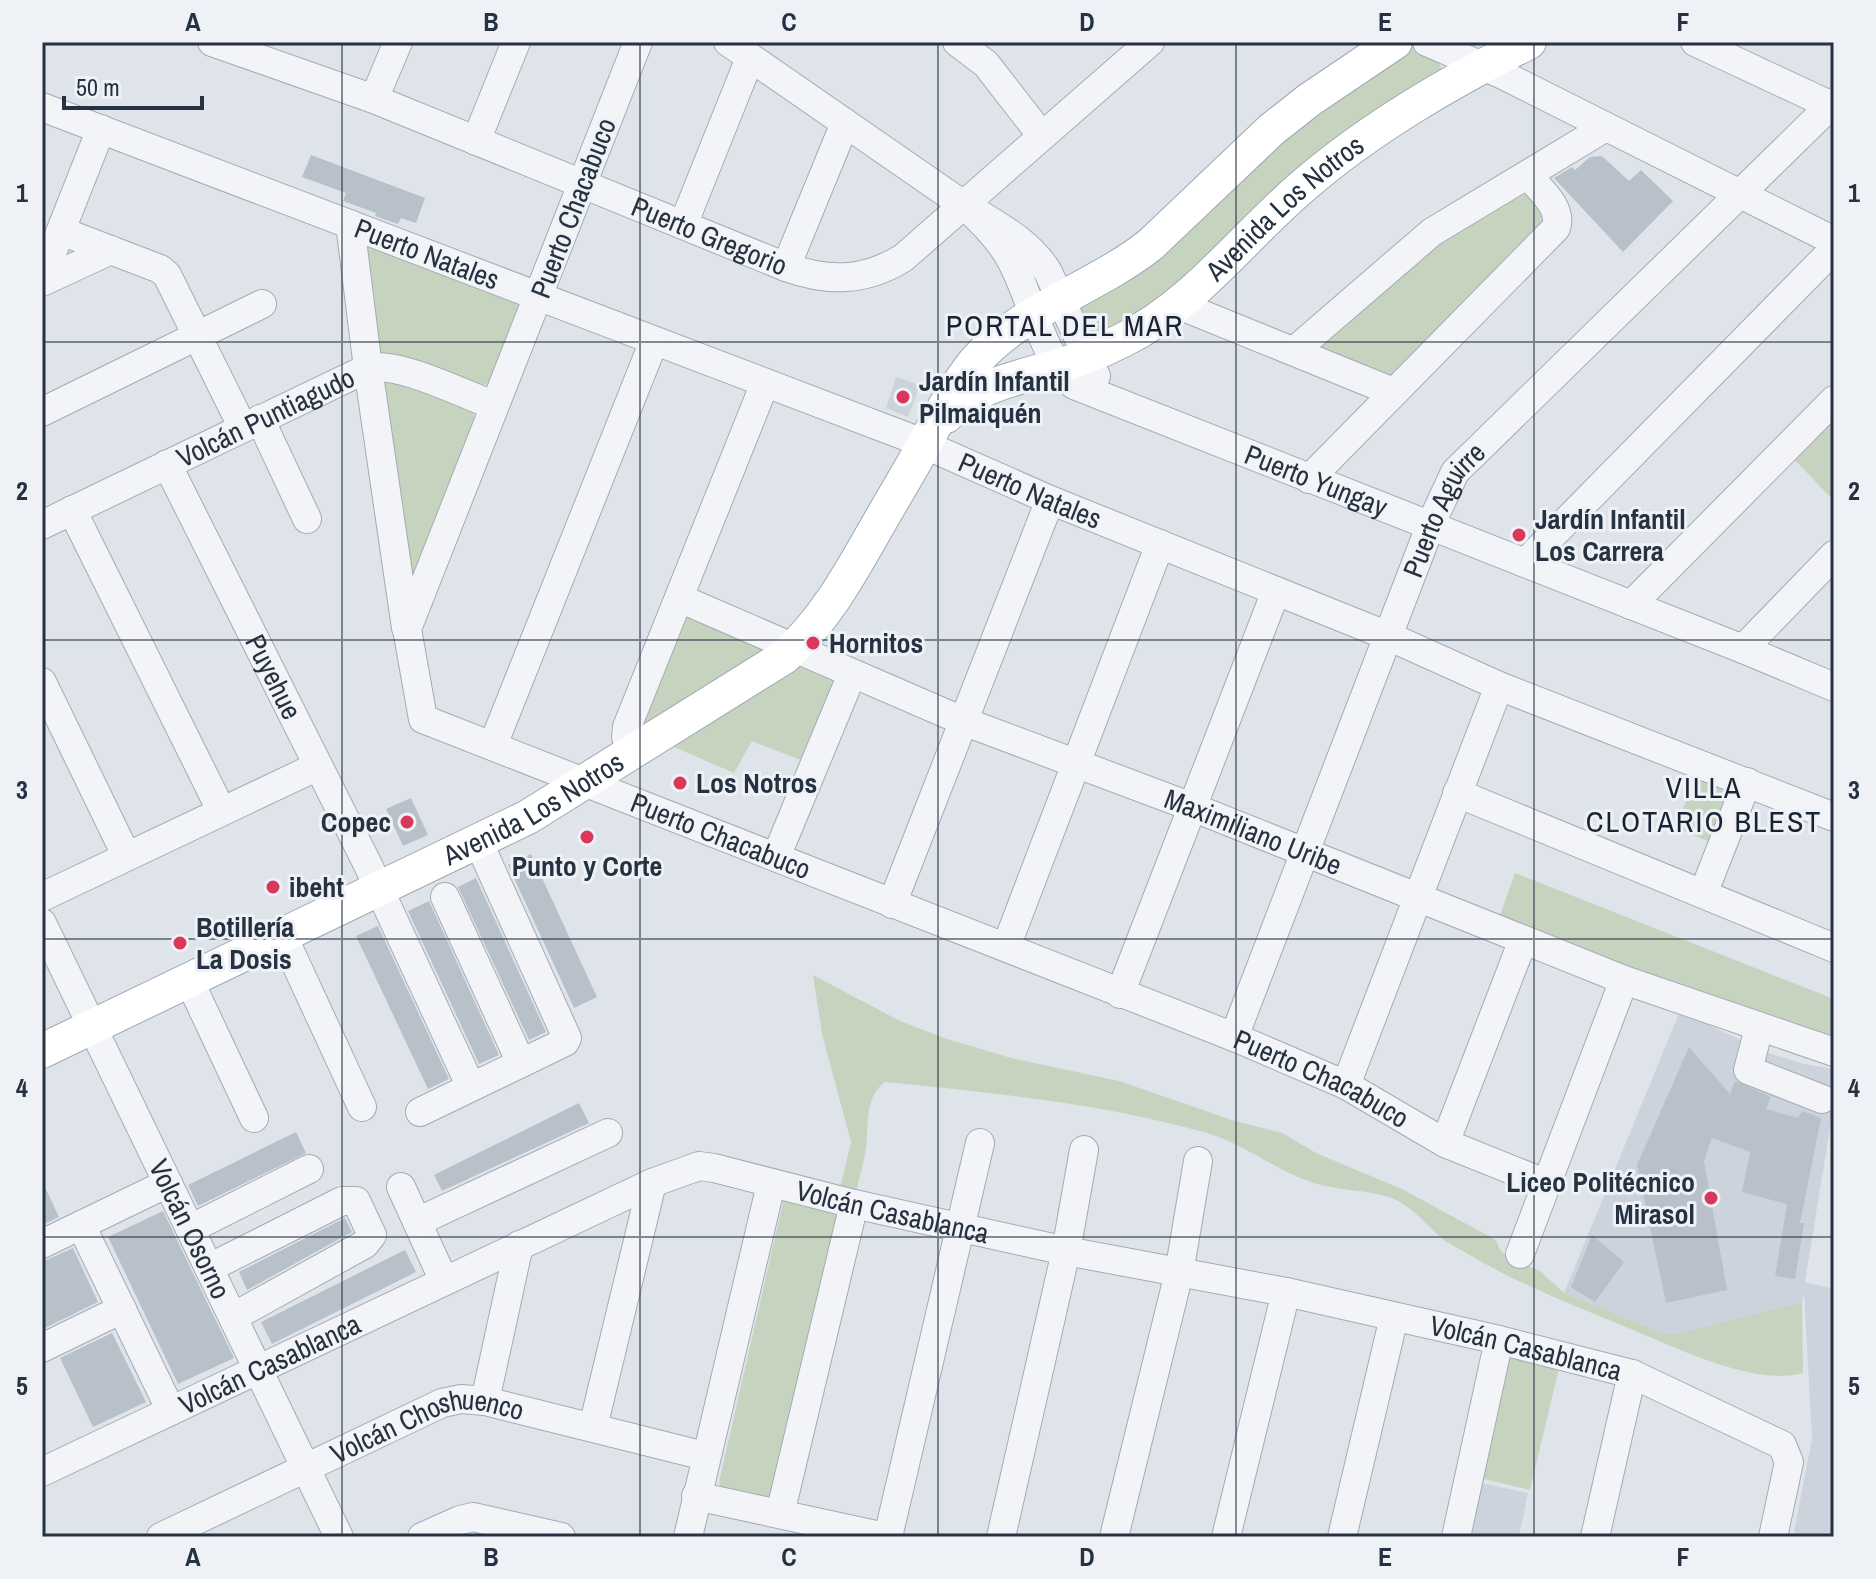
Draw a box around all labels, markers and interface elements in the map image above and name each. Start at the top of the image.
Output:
text: A [185,4,201,39]
text: B [483,4,499,39]
text: C [781,4,797,39]
text: D [1079,4,1095,39]
text: E [1378,4,1392,39]
text: F [1676,4,1690,39]
scale bar [64,60,202,110]
text: 50 m [76,71,120,103]
street label: Puerto Chacabuco [521,112,625,304]
street label: Avenida Los Notros [1196,126,1371,290]
text: 1 [16,175,28,210]
text: 1 [1848,175,1860,210]
street label: Puerto Gregorio [626,187,793,284]
street label: Puerto Natales [349,209,505,299]
district label: PORTAL DEL MAR [946,305,1184,345]
street label: Volcán Puntiagudo [170,358,361,476]
place label: Jardín Infantil Pilmaiquén [919,362,1070,432]
marker: Jardín Infantil Pilmaiquén [894,388,912,406]
street label: Puerto Aguirre [1393,434,1494,583]
street label: Puerto Yungay [1239,435,1394,526]
street label: Puerto Natales [953,443,1107,538]
text: 2 [16,473,28,508]
text: 2 [1848,473,1860,508]
place label: Jardín Infantil Los Carrera [1535,500,1686,570]
marker: Jardín Infantil Los Carrera [1510,526,1528,544]
place label: Hornitos [829,624,923,662]
street label: Puyehue [236,628,311,726]
marker: Hornitos [804,634,822,652]
street label: Avenida Los Notros [436,743,631,875]
place label: Los Notros [696,764,817,802]
district label: VILLA CLOTARIO BLEST [1586,767,1822,841]
text: 3 [16,772,28,807]
text: 3 [1848,772,1860,807]
marker: Los Notros [671,774,689,792]
street label: Maximiliano Uribe [1159,779,1347,884]
street label: Puerto Chacabuco [625,783,816,888]
place label: Copec [321,803,391,841]
marker: Copec [398,813,416,831]
marker: Punto y Corte [578,828,596,846]
place label: Punto y Corte [512,847,662,885]
place label: ibeht [289,868,344,906]
marker: ibeht [264,878,282,896]
place label: Botillería La Dosis [196,908,294,978]
marker: Botillería La Dosis [171,934,189,952]
street label: Puerto Chacabuco [1228,1020,1416,1137]
text: 4 [16,1070,28,1105]
text: 4 [1848,1070,1860,1105]
street label: Volcán Osorno [140,1153,240,1305]
place label: Liceo Politécnico Mirasol [1506,1163,1695,1233]
street label: Volcán Casablanca [792,1171,993,1252]
marker: Liceo Politécnico Mirasol [1702,1189,1720,1207]
street label: Volcán Casablanca [173,1305,367,1423]
street label: Volcán Casablanca [1426,1306,1626,1390]
text: 5 [16,1368,28,1403]
text: 5 [1848,1368,1860,1403]
street label: Volcán Choshuenco [324,1380,528,1472]
text: A [185,1539,201,1574]
text: B [483,1539,499,1574]
text: C [781,1539,797,1574]
text: D [1079,1539,1095,1574]
text: E [1378,1539,1392,1574]
text: F [1676,1539,1690,1574]

